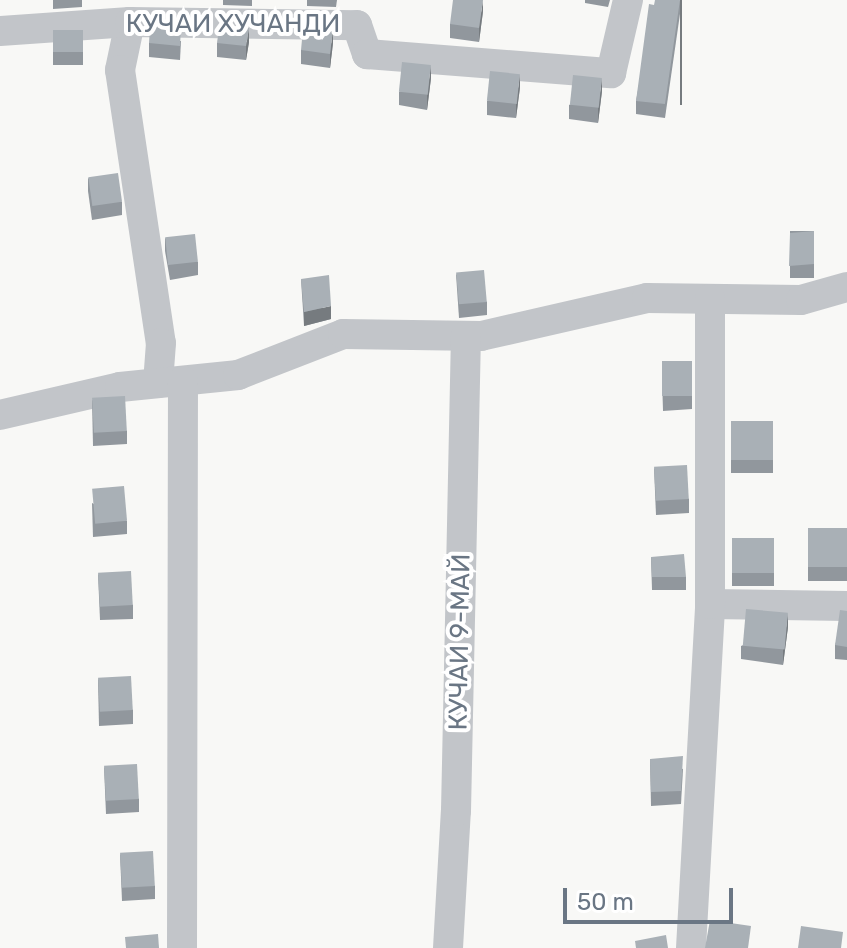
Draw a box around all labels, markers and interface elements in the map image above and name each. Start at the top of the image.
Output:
street label: КУЧАИ ХУЧАНДИ [126,8,340,40]
street label: КУЧАИ 9-МАЙ [443,553,477,731]
scale bar [567,872,737,922]
text: 50 m [577,888,634,916]

